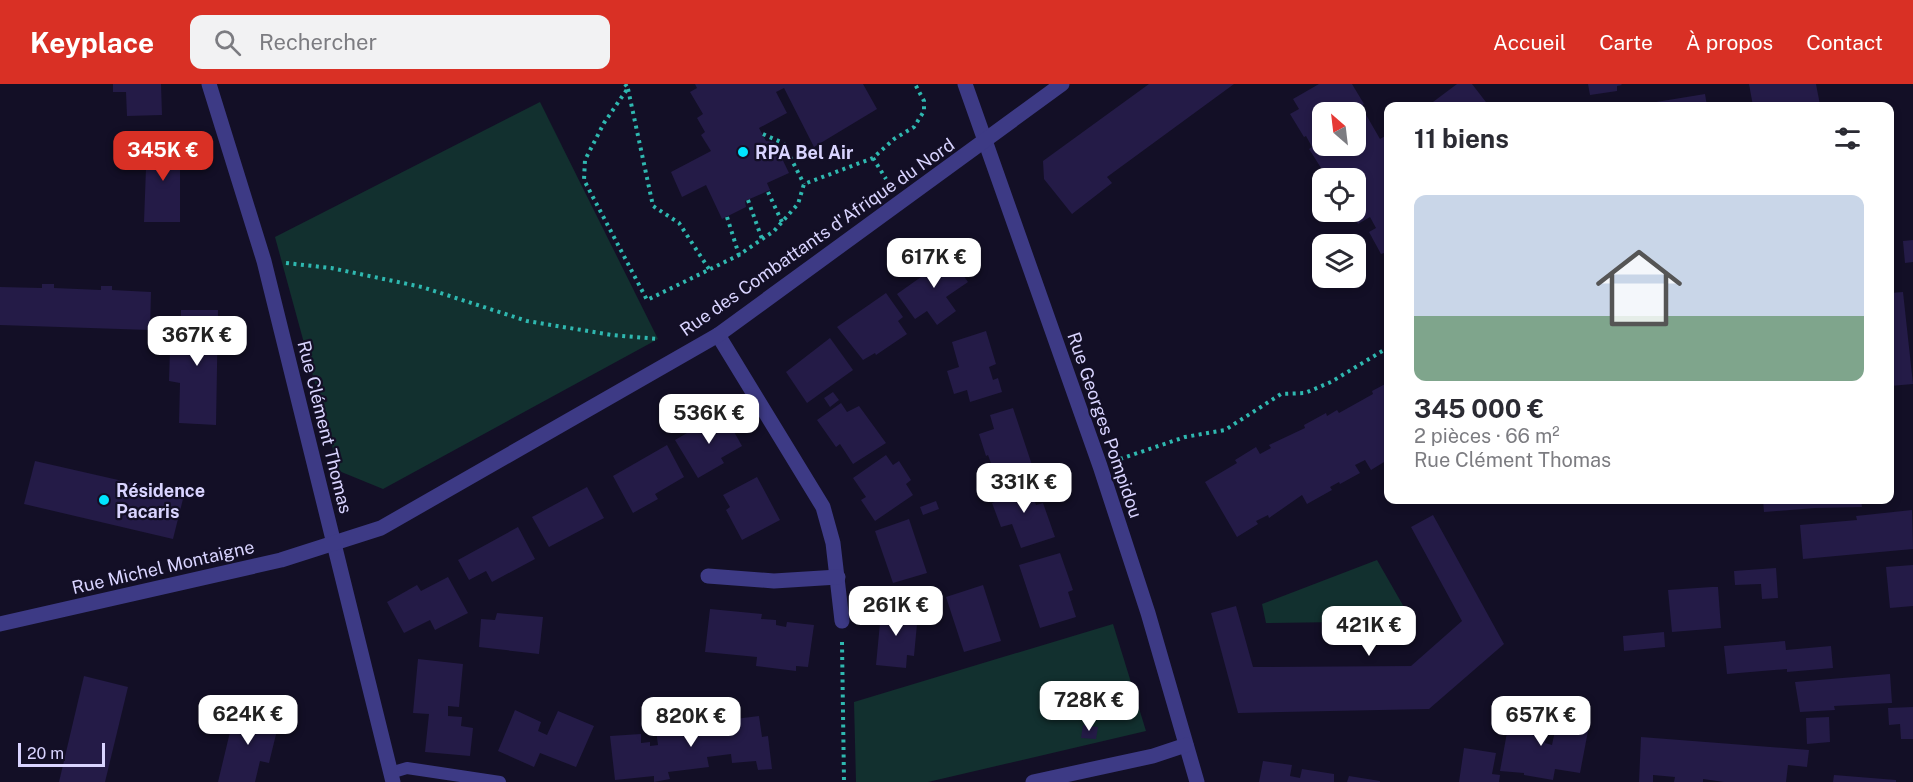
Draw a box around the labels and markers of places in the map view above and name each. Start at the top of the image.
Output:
pin: 345K € [114,131,212,182]
place label: RPA Bel Air [755,142,854,163]
marker: RPA Bel Air [736,145,750,159]
pin: 617K € [885,238,983,289]
pin: 367K € [148,316,246,367]
pin: 536K € [660,394,758,445]
pin: 331K € [975,463,1073,514]
place label: Résidence Pacaris [116,480,205,522]
marker: Résidence Pacaris [97,493,111,507]
pin: 261K € [847,586,945,637]
pin: 421K € [1320,606,1418,657]
pin: 728K € [1040,681,1138,732]
pin: 624K € [199,695,297,746]
pin: 657K € [1492,696,1590,747]
pin: 820K € [642,697,740,748]

